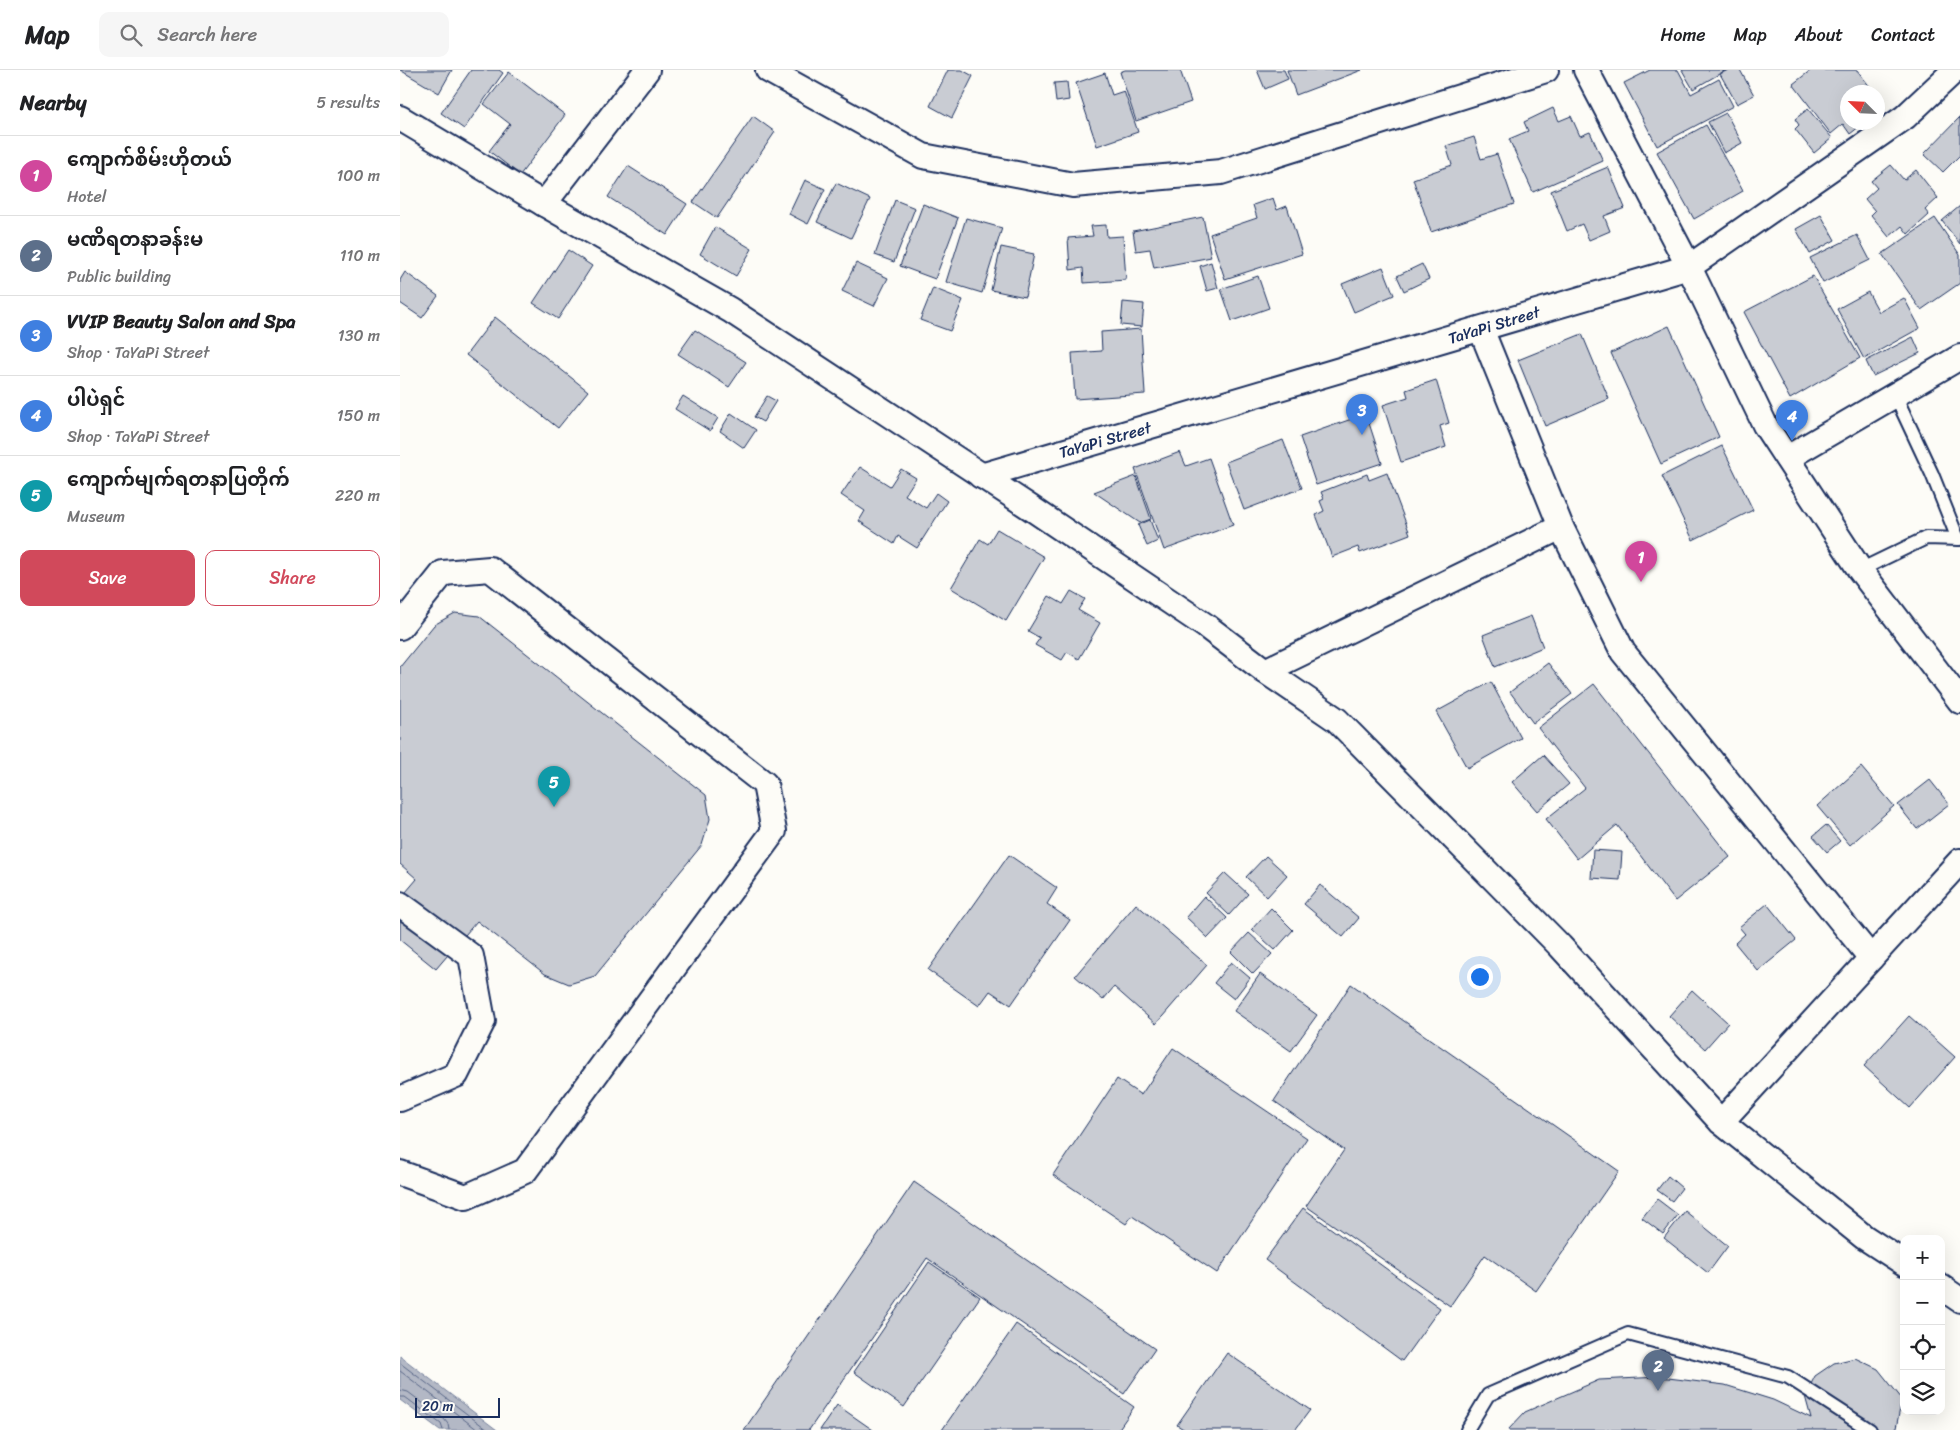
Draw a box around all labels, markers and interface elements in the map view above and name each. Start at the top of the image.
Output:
search box [99,12,449,57]
text: Map [25,14,69,56]
text: Search here [157,18,257,51]
text: Home [1661,19,1706,51]
text: Map [1734,19,1767,51]
text: About [1795,19,1843,51]
text: Contact [1871,19,1935,51]
icon: search [117,21,145,49]
text: Nearby [20,84,86,122]
north arrow [1840,85,1885,130]
text: 5 results [316,88,380,117]
text: ကျောက်စိမ်းဟိုတယ် [67,143,232,176]
text: 1 [33,161,39,190]
text: 100 m [336,161,380,190]
text: Hotel [67,182,106,211]
text: မဏိရတနာခန်းမ [67,223,203,256]
text: 2 [31,241,41,270]
text: 110 m [340,241,380,270]
text: Public building [67,262,171,291]
street label: TaYaPi Street [1444,297,1544,353]
text: VVIP Beauty Salon and Spa [67,305,295,338]
text: 3 [32,321,40,350]
text: 130 m [338,321,380,350]
text: Shop · TaYaPi Street [67,338,210,367]
text: ပါပဲရှင် [67,383,125,416]
pin: 3 [1346,394,1378,435]
pin: 4 [1776,400,1808,441]
text: 4 [31,401,41,430]
text: 150 m [337,401,380,430]
street label: TaYaPi Street [1055,413,1155,467]
text: Shop · TaYaPi Street [67,422,210,451]
text: ကျောက်မျက်ရတနာပြတိုက် [67,463,290,496]
text: 5 [31,481,41,510]
text: 220 m [335,481,380,510]
text: Museum [67,502,125,531]
pin: 1 [1625,541,1657,582]
button: Save [20,550,195,606]
button: Share [205,550,380,606]
pin: 5 [538,766,570,807]
your location [1467,964,1493,990]
map controls [1900,1235,1945,1415]
button: + [1900,1235,1945,1280]
button: − [1900,1280,1945,1325]
button: locate [1900,1325,1945,1370]
pin: 2 [1642,1350,1674,1391]
button: layers [1900,1370,1945,1415]
text: 20 m [422,1394,453,1419]
scale bar [415,1395,500,1418]

